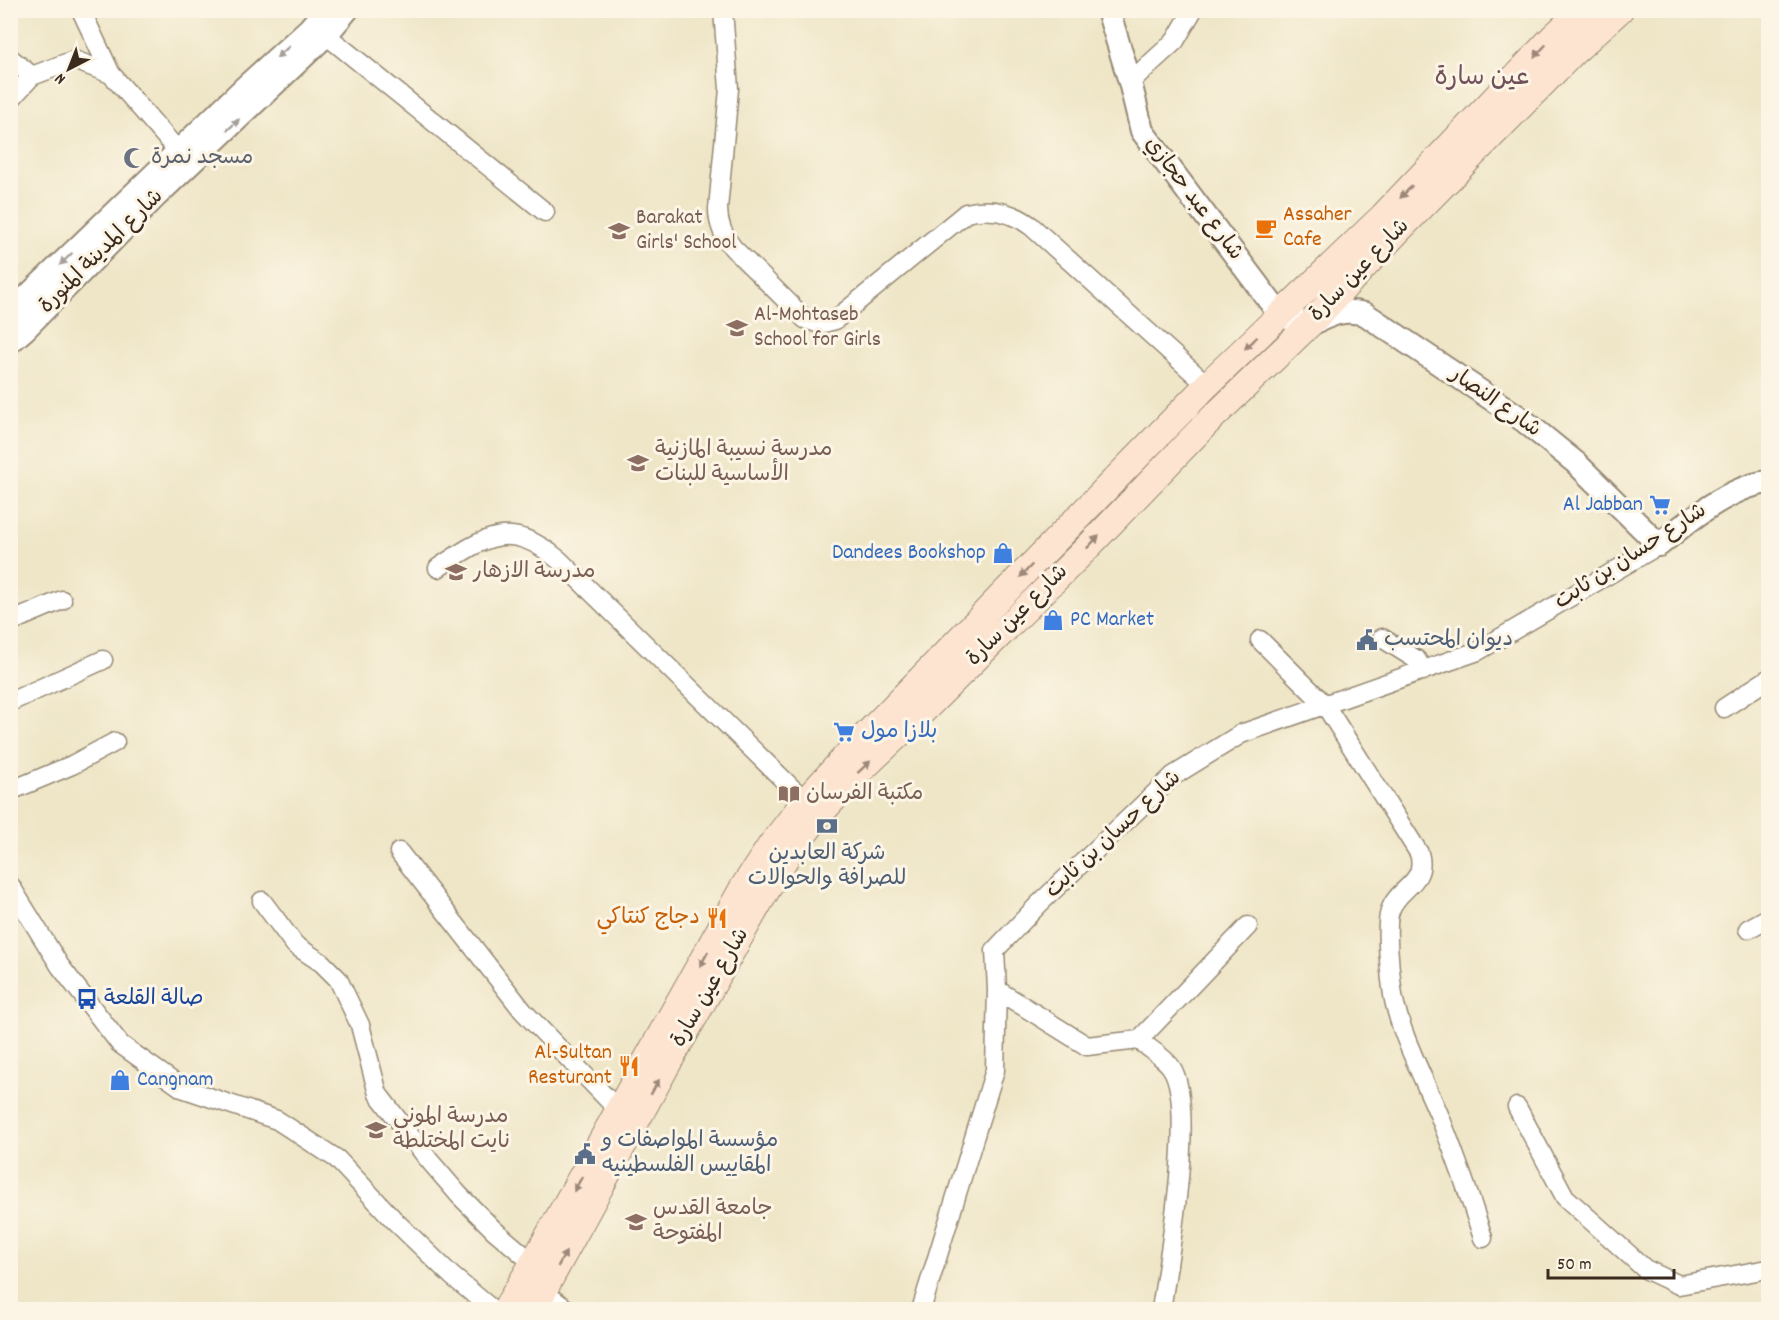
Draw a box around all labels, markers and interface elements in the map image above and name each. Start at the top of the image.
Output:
north arrow [39,39,99,99]
one-way arrow [1534,43,1547,58]
one-way arrow [276,45,291,59]
district label: عين سارة [1434,60,1530,97]
text: N [50,67,71,89]
one-way arrow [225,118,240,132]
street label: شارع عبد حجازي [1136,131,1250,267]
place label: مسجد نمرة [151,143,253,174]
mosque icon: مسجد نمرة [122,146,146,170]
street label: شارع المدينة المنورة [33,183,171,321]
one-way arrow [1399,185,1413,199]
place label: Assaher Cafe [1283,200,1353,256]
place label: Barakat Girls' School [636,203,737,259]
street label: شارع عين سارة [1303,212,1417,330]
cafe icon: Assaher Cafe [1254,216,1278,240]
school or university icon: Barakat Girls' School [607,219,631,243]
one-way arrow [59,252,74,266]
place label: Al-Mohtaseb School for Girls [754,300,881,356]
school or university icon: Al-Mohtaseb School for Girls [725,316,749,340]
one-way arrow [1244,336,1259,349]
street label: شارع النصار [1442,359,1547,446]
place label: مدرسة نسيبة المازنية الأساسية للبنات [655,435,832,491]
school or university icon: مدرسة نسيبة المازنية الأساسية للبنات [626,451,650,475]
place label: Al Jabban [1563,490,1643,521]
supermarket icon: Al Jabban [1648,493,1672,517]
street label: شارع حسان بن ثابت [1549,496,1713,618]
one-way arrow [1085,535,1099,549]
place label: Dandees Bookshop [832,538,986,569]
shop icon: Dandees Bookshop [991,541,1015,565]
place label: مدرسة الازهار [472,557,596,588]
street label: شارع عين سارة [960,558,1076,674]
school or university icon: مدرسة الازهار [444,560,468,584]
one-way arrow [1019,564,1033,578]
place label: PC Market [1070,605,1154,636]
shop icon: PC Market [1041,608,1065,632]
place label: ديوان المحتسب [1384,625,1513,656]
public building icon: ديوان المحتسب [1355,628,1379,652]
place label: بلازا مول [861,717,937,748]
supermarket icon: بلازا مول [832,720,856,744]
one-way arrow [856,761,871,774]
street label: شارع حسان بن ثابت [1039,764,1189,906]
place label: مكتبة الفرسان [806,779,923,810]
library icon: مكتبة الفرسان [777,782,801,806]
bank icon: شركة العابدين للصرافة والحوالات [815,814,839,838]
place label: شركة العابدين للصرافة والحوالات [748,839,906,895]
place label: دجاج كنتاكي [596,903,700,935]
restaurant icon: دجاج كنتاكي [705,906,729,930]
street label: شارع عين سارة [664,923,758,1053]
one-way arrow [699,951,709,968]
place label: صالة القلعة [104,984,203,1015]
bus stop icon: صالة القلعة [75,987,99,1011]
place label: Al-Sultan Resturant [528,1038,612,1094]
restaurant icon: Al-Sultan Resturant [617,1054,641,1078]
place label: Cangnam [137,1065,214,1096]
shop icon: Cangnam [108,1068,132,1092]
one-way arrow [650,1078,660,1095]
place label: مدرسة الموني نايت المختلطة [393,1102,510,1158]
school or university icon: مدرسة الموني نايت المختلطة [364,1118,388,1142]
place label: مؤسسة المواصفات و المقاييس الفلسطينيه [600,1126,778,1182]
public building icon: مؤسسة المواصفات و المقاييس الفلسطينيه [573,1142,597,1166]
one-way arrow [573,1176,583,1193]
place label: جامعة القدس المفتوحة [653,1194,773,1250]
school or university icon: جامعة القدس المفتوحة [624,1210,648,1234]
scale bar [1548,1242,1674,1280]
one-way arrow [557,1250,567,1267]
text: 50 m [1557,1253,1592,1278]

